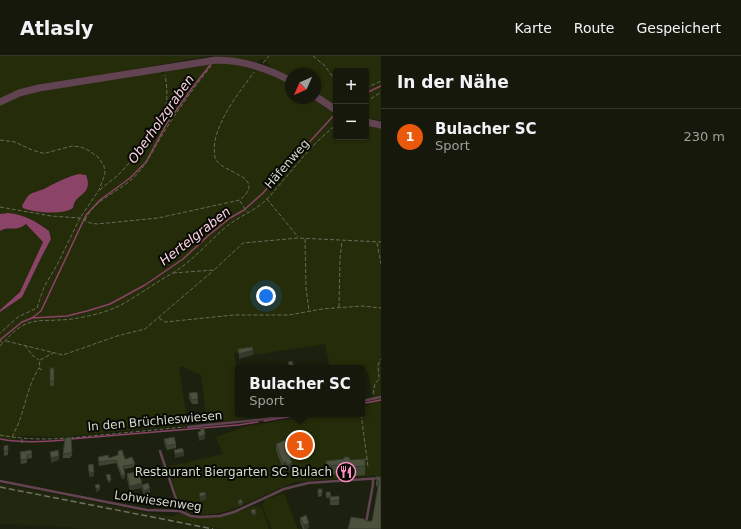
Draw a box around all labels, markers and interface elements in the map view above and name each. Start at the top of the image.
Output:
text: Atlasly [20,17,93,39]
text: Karte [514,20,552,36]
text: Route [574,20,614,36]
text: Gespeichert [636,20,721,36]
north arrow [285,68,321,104]
map controls [333,68,369,140]
button: + [333,68,369,104]
water label: Oberholzgraben [125,72,197,166]
text: In der Nähe [397,72,509,92]
button: − [333,104,369,140]
text: Bulacher SC [435,120,537,138]
text: 1 [405,129,415,144]
text: 230 m [683,129,725,144]
street label: Häfenweg [262,137,312,191]
text: Sport [435,138,470,153]
water label: Hertelgraben [157,204,233,268]
your location [256,286,276,306]
popup [235,365,365,417]
text: Bulacher SC [249,375,351,393]
text: Sport [249,393,284,408]
street label: In den Brüchleswiesen [87,408,223,434]
pin: 1 [287,430,313,460]
restaurant icon: Restaurant Biergarten SC Bulach [335,461,357,483]
place label: Restaurant Biergarten SC Bulach [135,465,332,479]
street label: Lohwiesenweg [113,488,203,514]

